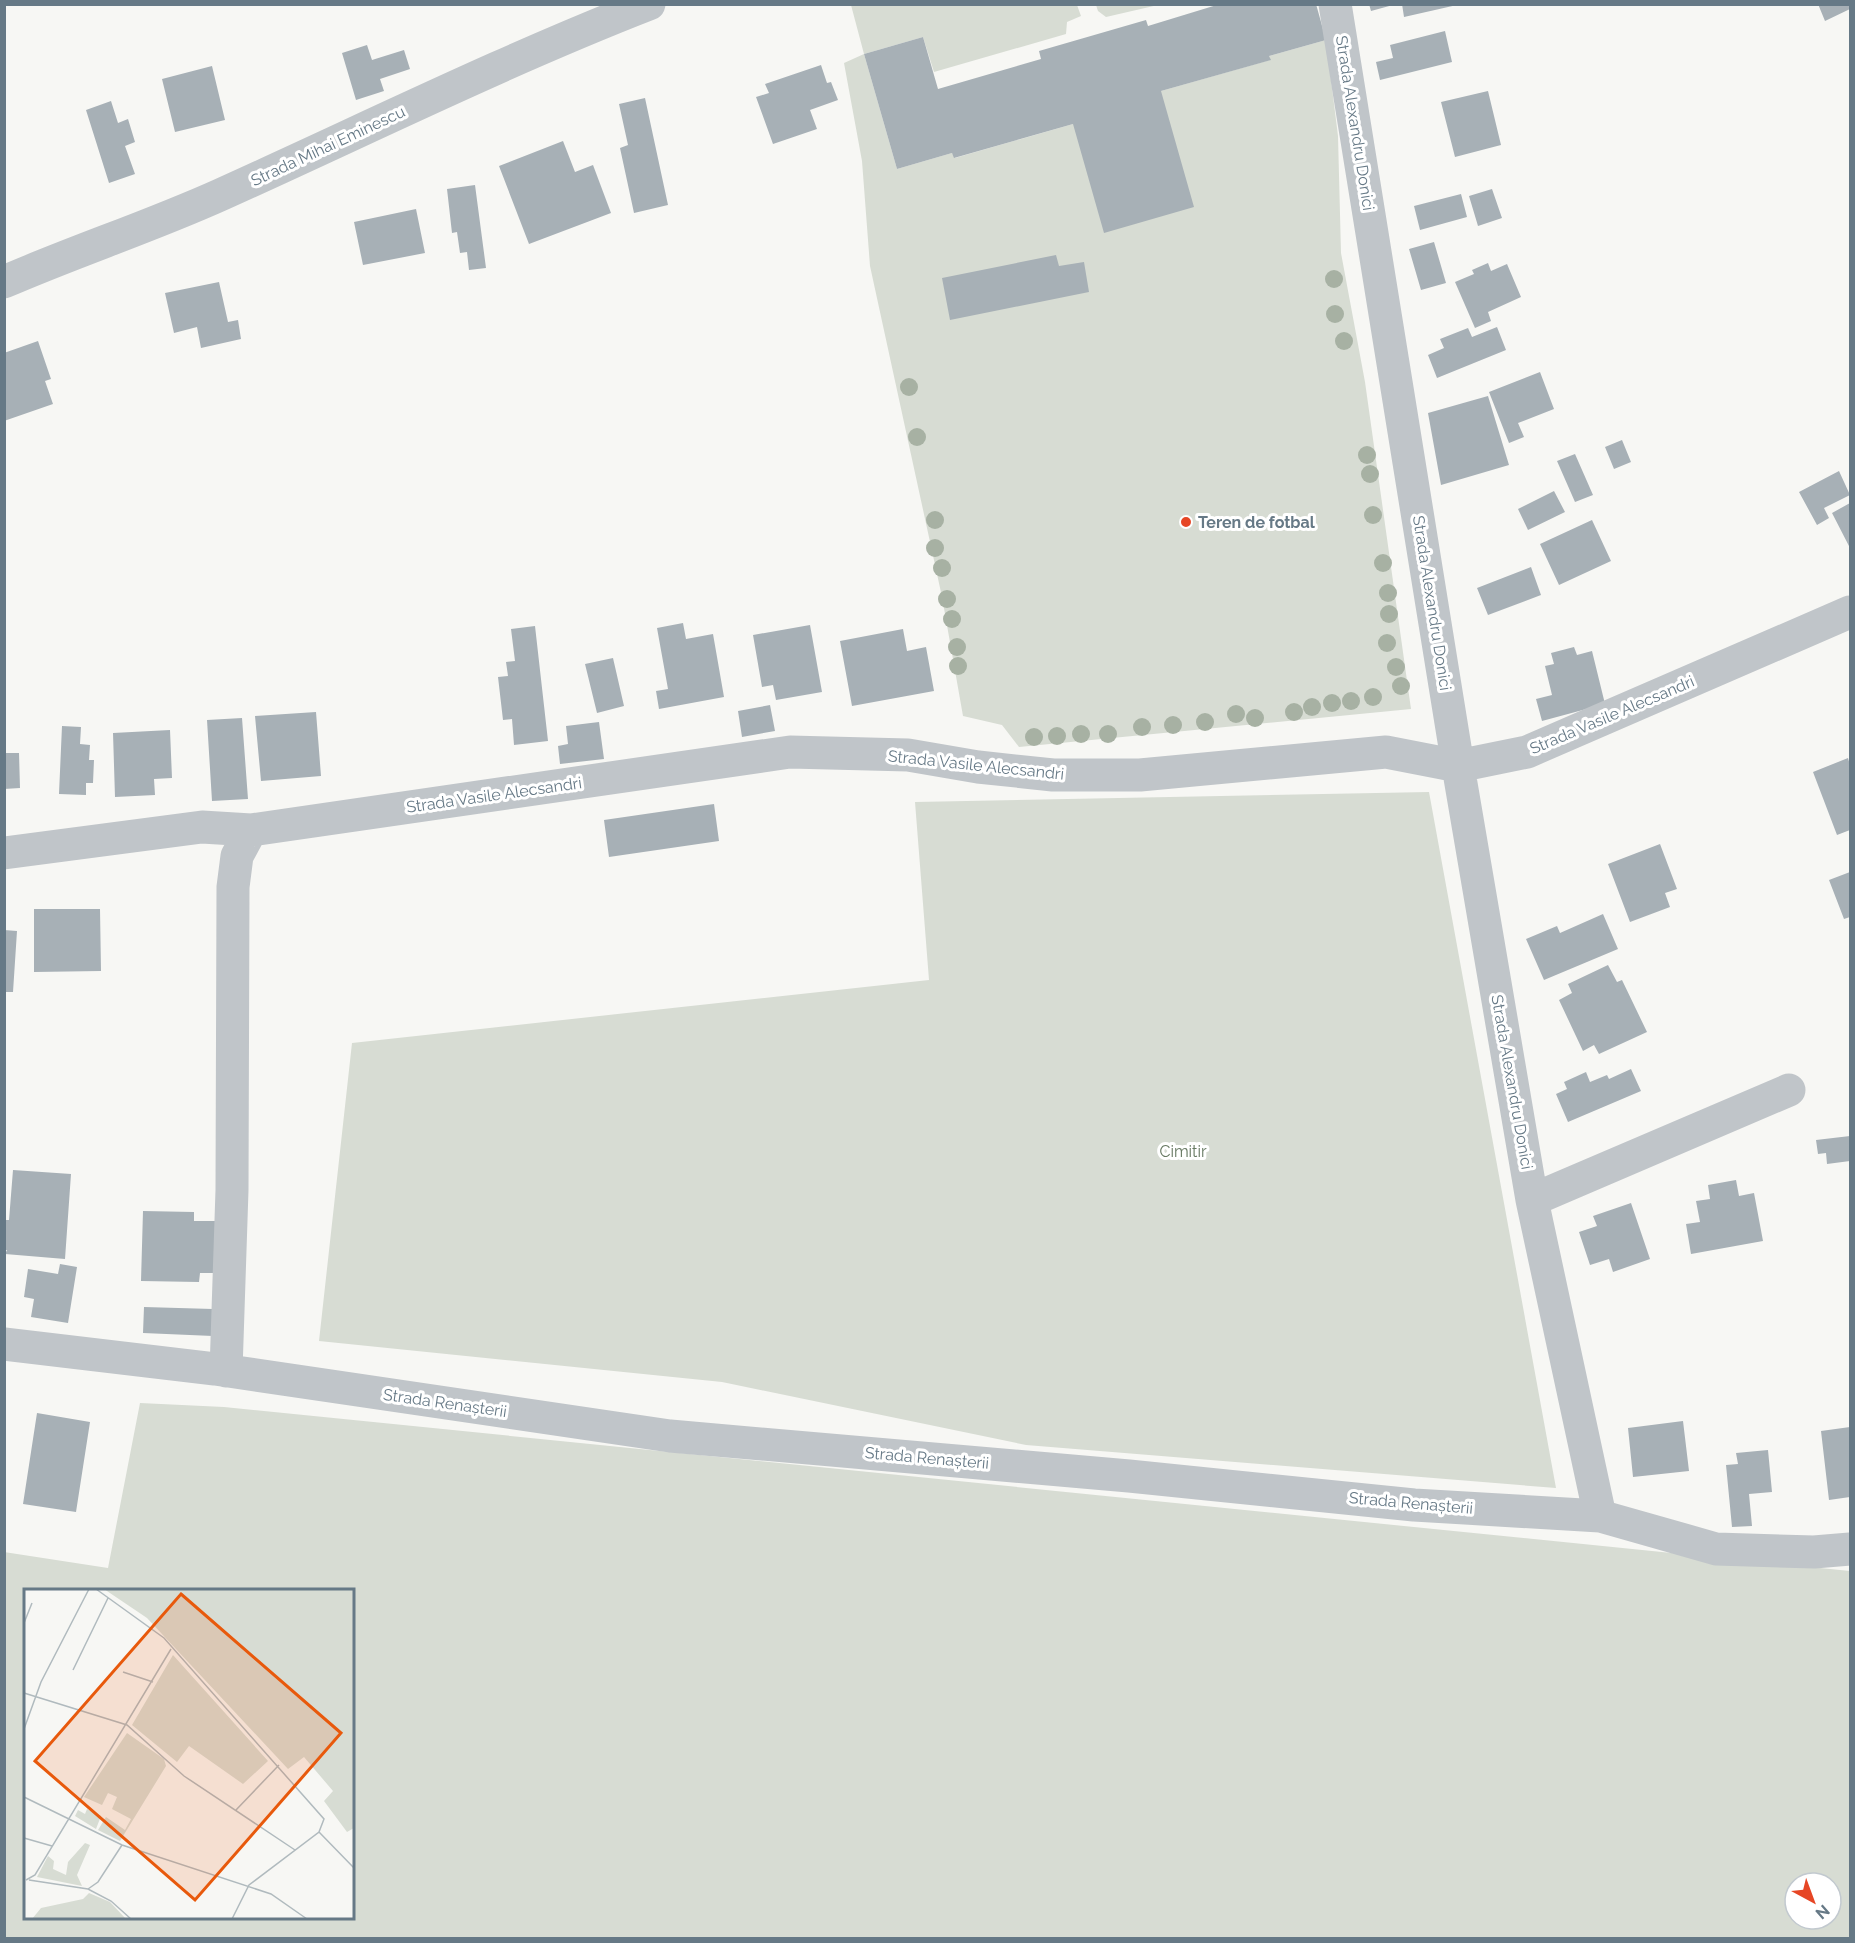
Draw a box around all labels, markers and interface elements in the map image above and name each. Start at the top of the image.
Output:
street label: Strada Alexandru Donici [1332,34,1378,212]
street label: Strada Mihai Eminescu [248,102,408,190]
place label: Teren de fotbal [1198,513,1316,532]
street label: Strada Alexandru Donici [1409,514,1455,692]
marker: Teren de fotbal [1179,515,1193,529]
street label: Strada Vasile Alecsandri [1527,672,1697,758]
street label: Strada Vasile Alecsandri [887,746,1065,784]
street label: Strada Vasile Alecsandri [405,773,583,817]
street label: Strada Alexandru Donici [1487,993,1537,1171]
park label: Cimitir [1159,1142,1207,1161]
street label: Strada Renașterii [382,1385,508,1421]
street label: Strada Renașterii [864,1443,990,1473]
street label: Strada Renașterii [1348,1488,1474,1518]
inset map [24,1589,354,1919]
north arrow [1783,1871,1843,1931]
text: N [1812,1901,1833,1923]

